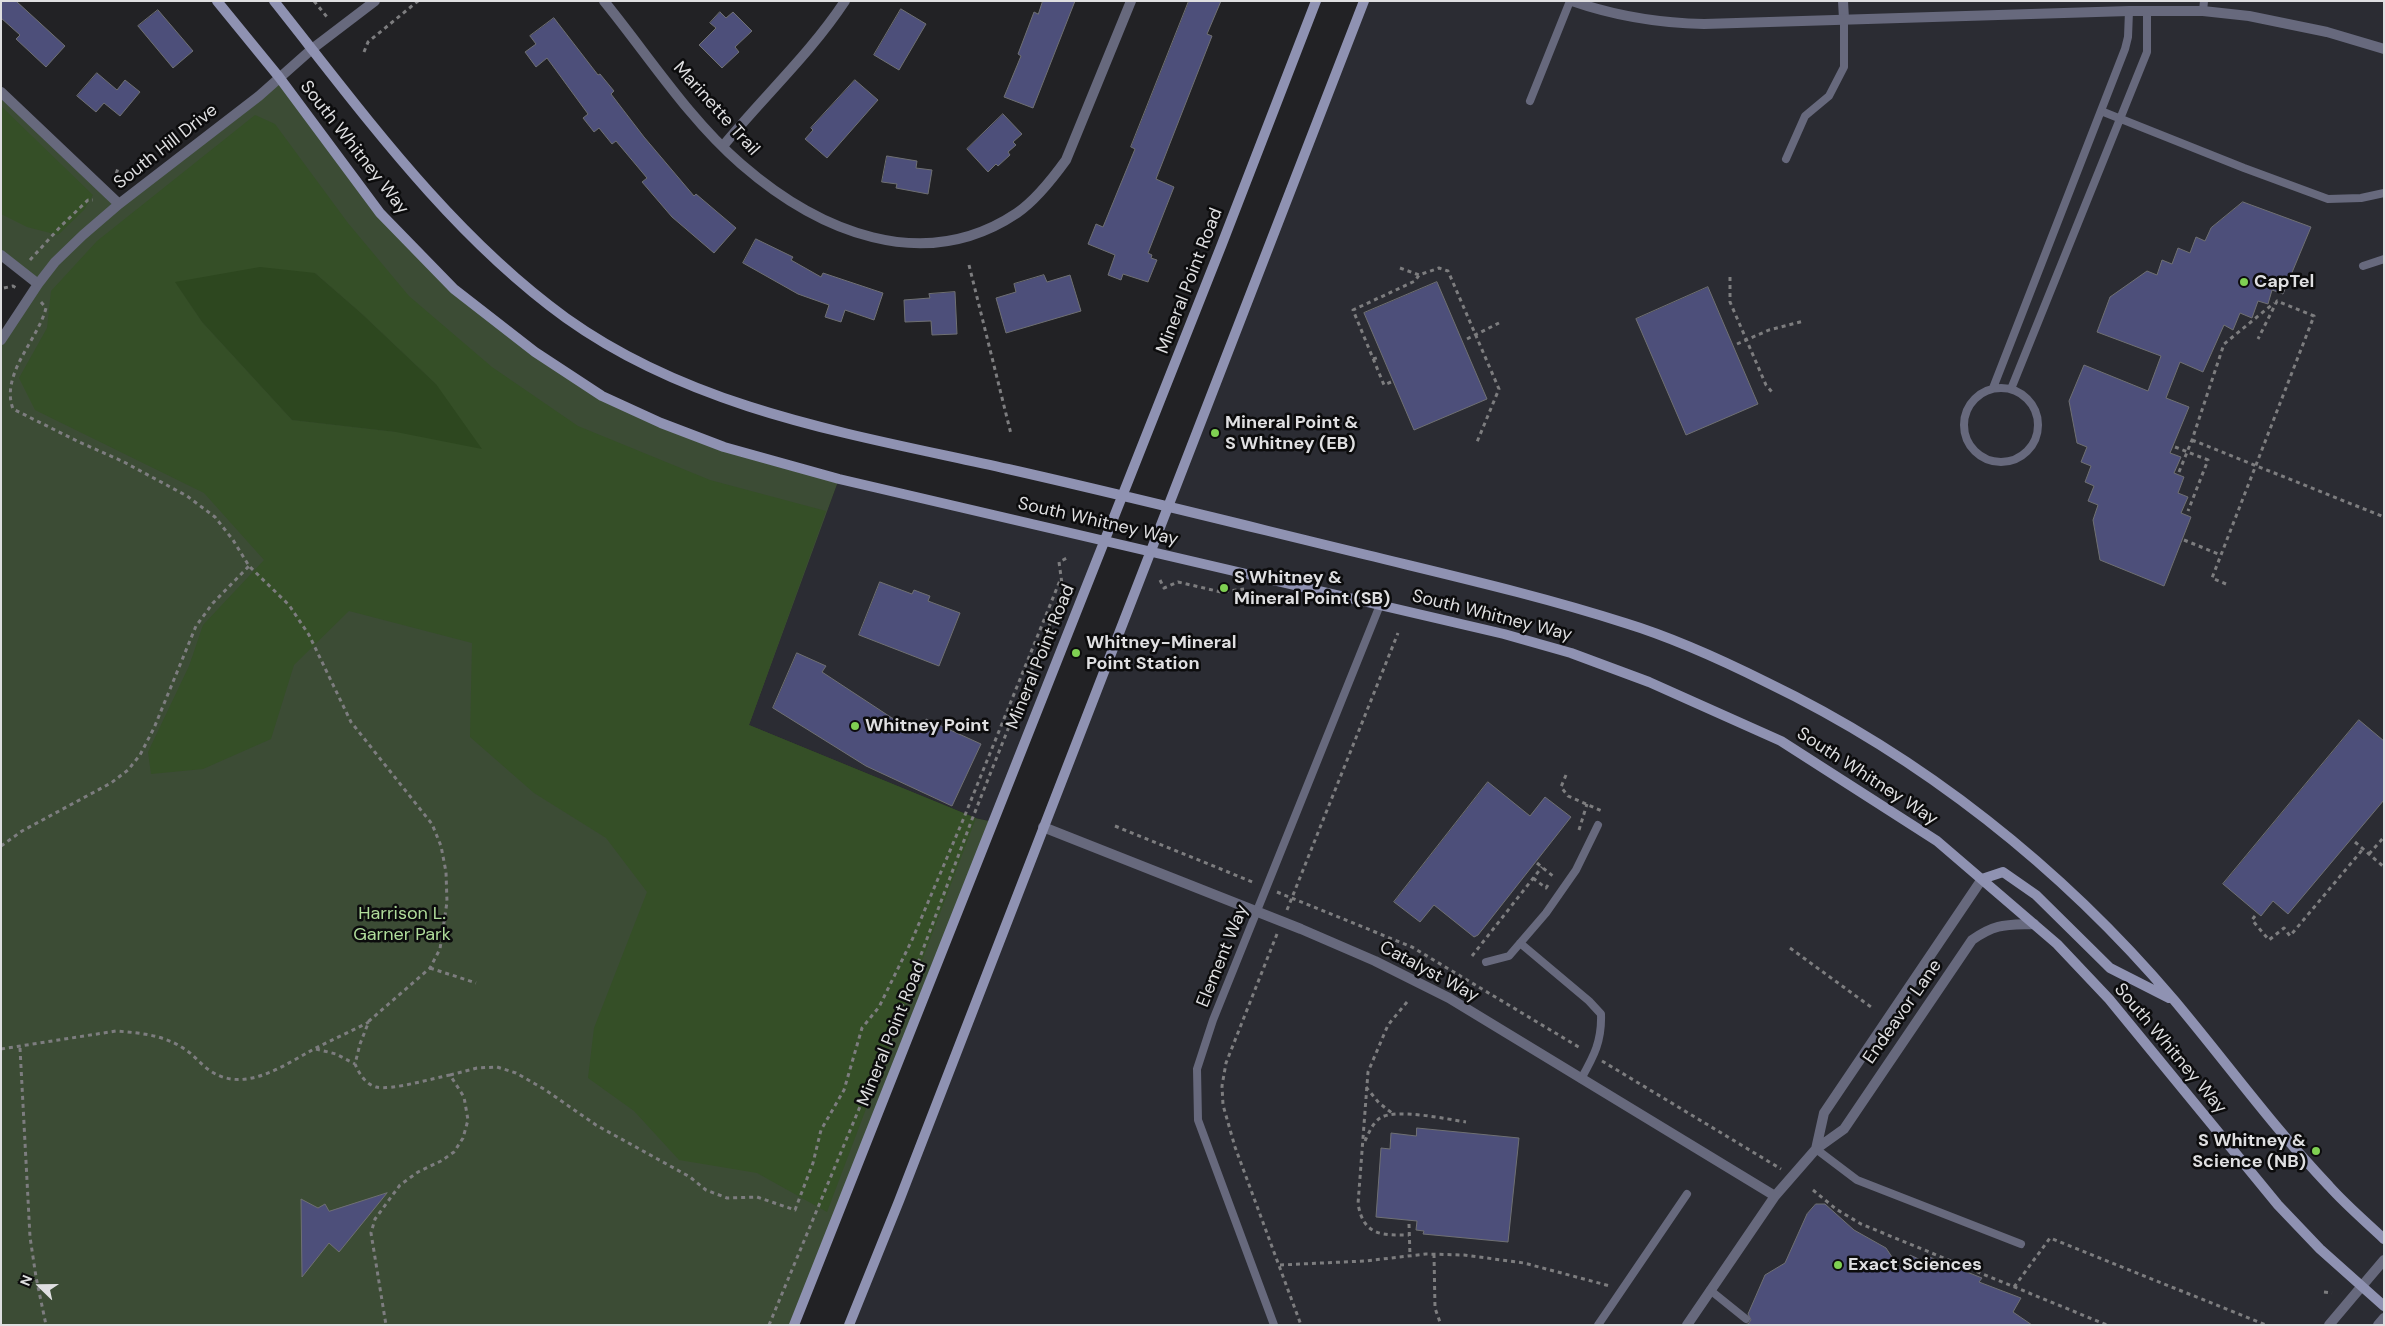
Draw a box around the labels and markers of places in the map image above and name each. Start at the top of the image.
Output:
place label: CapTel [2254,271,2314,293]
marker: CapTel [2238,276,2250,288]
place label: Mineral Point & S Whitney (EB) [1225,412,1358,454]
marker: Mineral Point & S Whitney (EB) [1209,427,1221,439]
place label: S Whitney & Mineral Point (SB) [1234,567,1390,610]
marker: S Whitney & Mineral Point (SB) [1218,582,1230,594]
place label: Whitney-Mineral Point Station [1086,632,1236,674]
marker: Whitney-Mineral Point Station [1070,647,1082,659]
place label: Whitney Point [865,715,989,737]
marker: Whitney Point [849,720,861,732]
place label: S Whitney & Science (NB) [2192,1130,2306,1172]
marker: S Whitney & Science (NB) [2310,1145,2322,1157]
place label: Exact Sciences [1848,1254,1982,1276]
marker: Exact Sciences [1832,1259,1844,1271]

